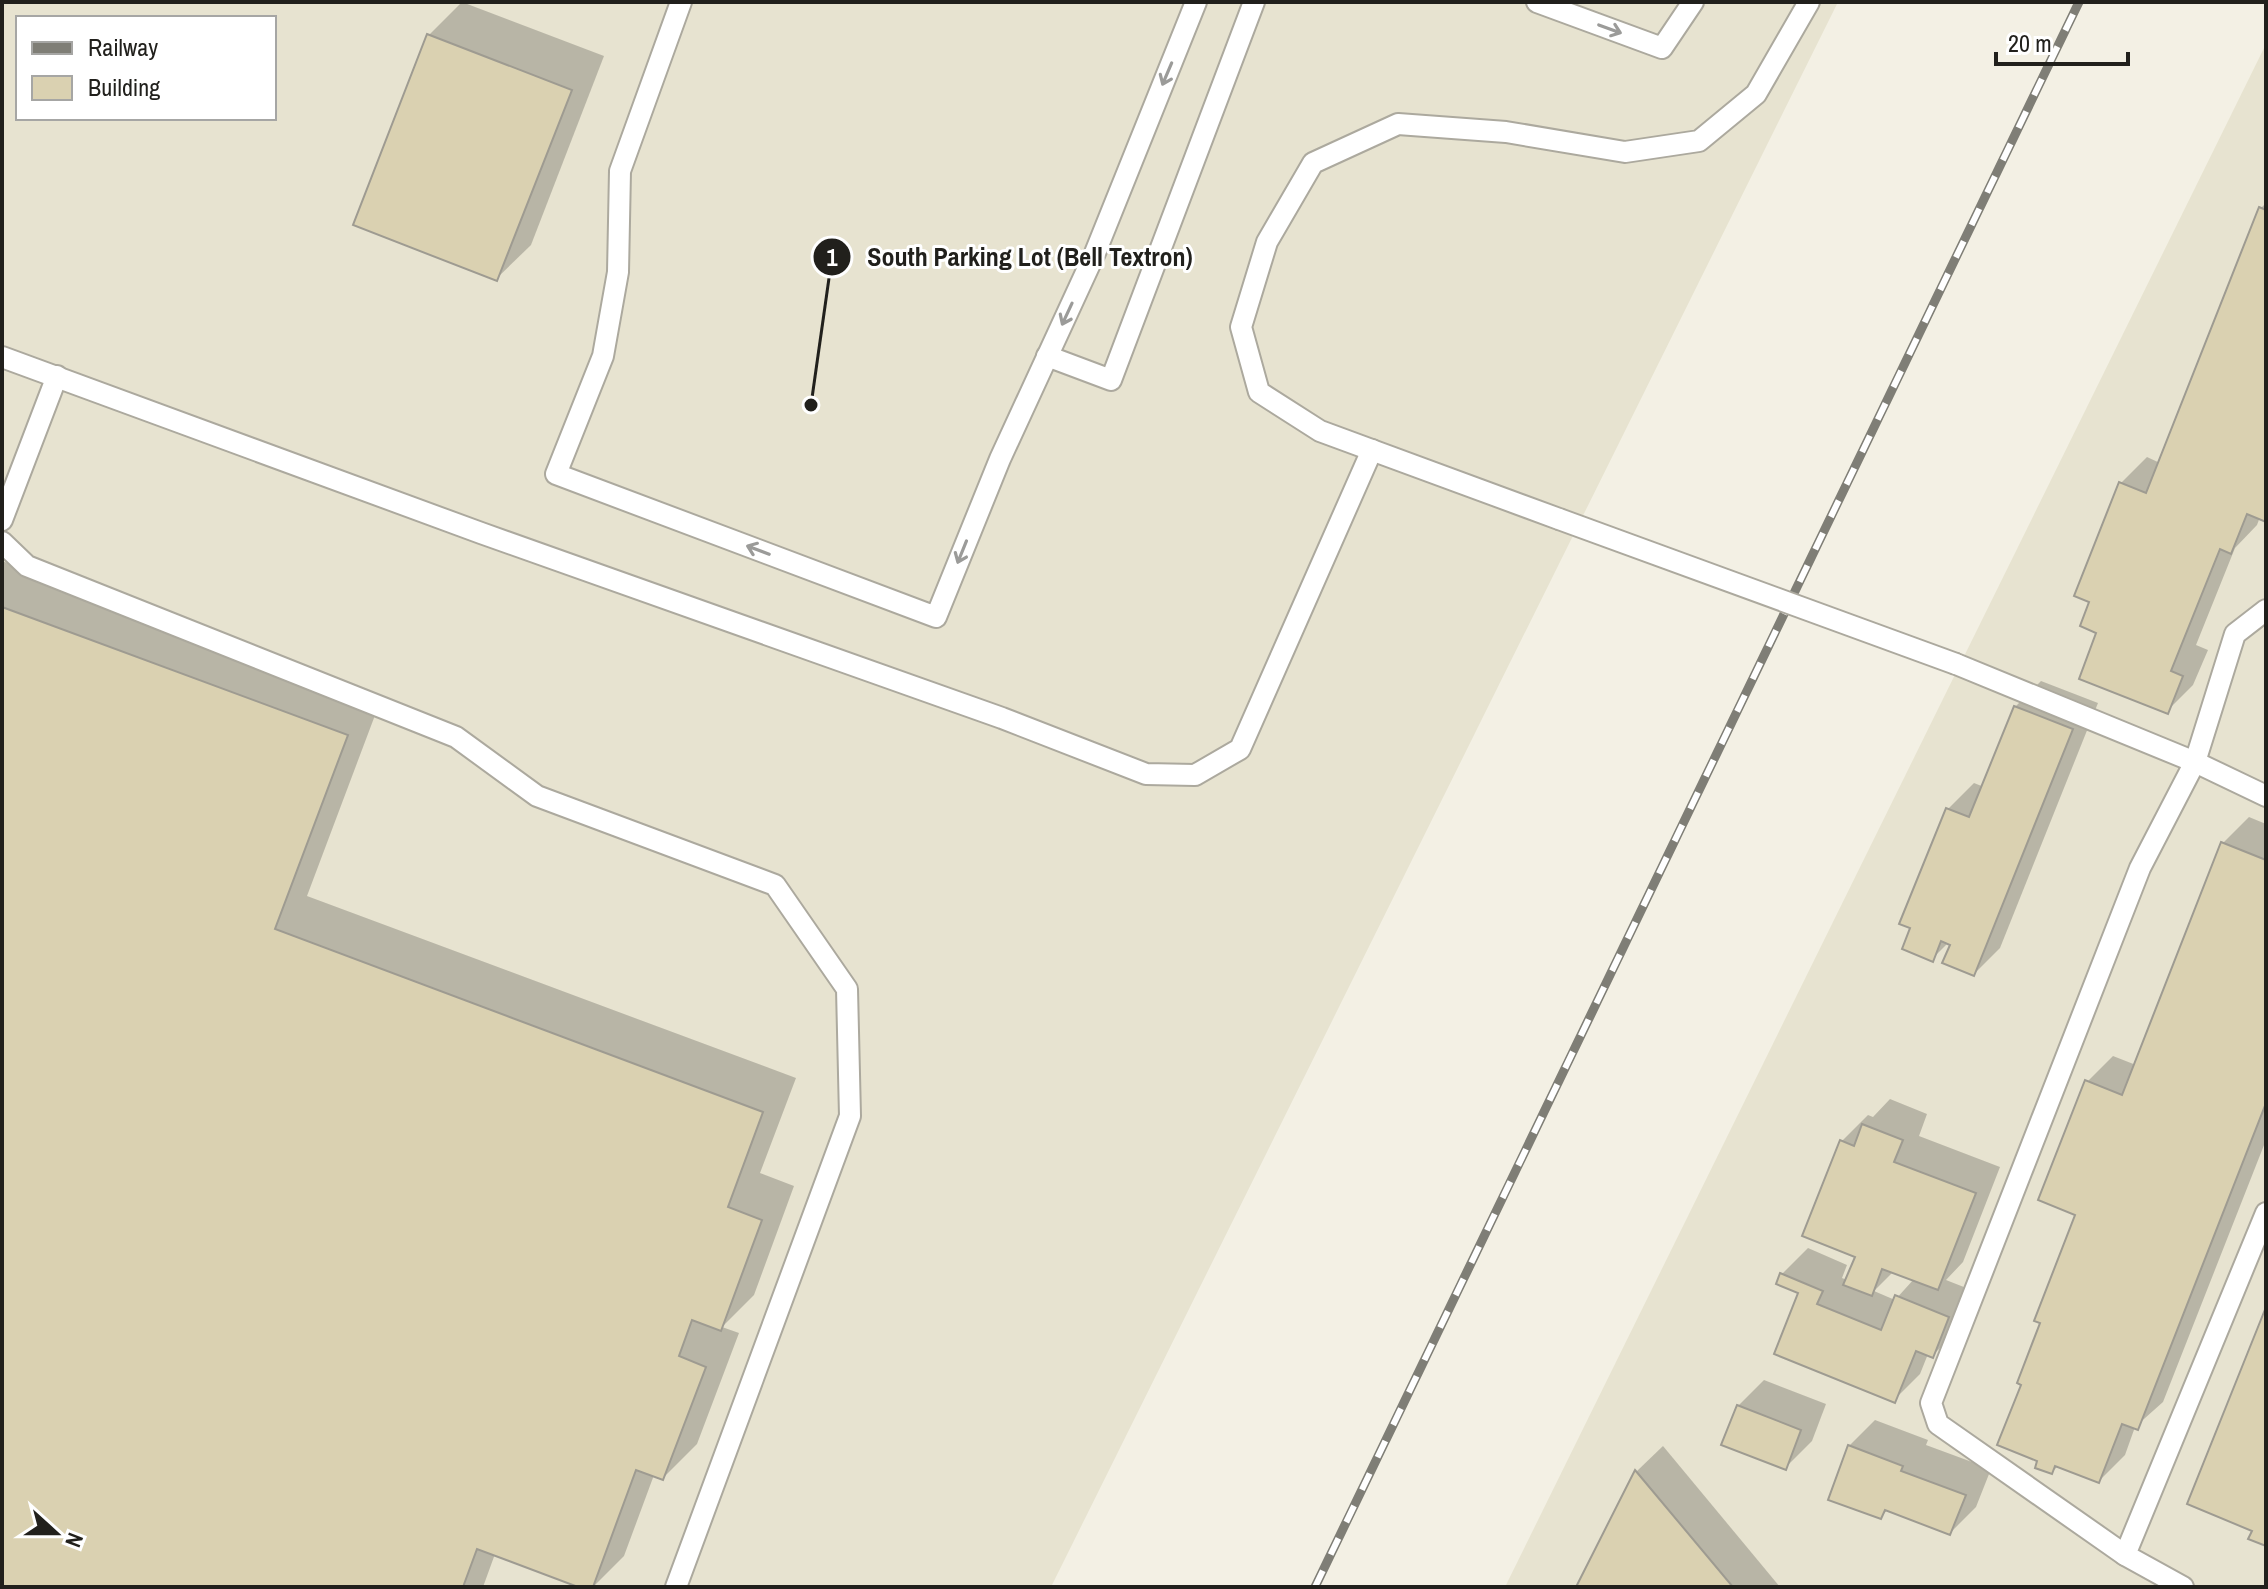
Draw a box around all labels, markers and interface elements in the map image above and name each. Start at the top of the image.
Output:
legend [16,16,276,120]
scale bar [1996,16,2128,66]
one-way arrow [1597,23,1622,37]
text: 20 m [2008,27,2052,59]
text: Railway [88,31,158,63]
one-way arrow [1158,61,1173,86]
text: Building [88,71,160,103]
callout: South Parking Lot (Bell Textron) [812,232,1209,282]
text: South Parking Lot (Bell Textron) [867,239,1193,274]
text: 1 [827,241,838,273]
one-way arrow [1059,302,1074,326]
one-way arrow [954,539,969,564]
one-way arrow [746,542,771,556]
north arrow [16,1493,96,1573]
text: N [58,1529,91,1552]

